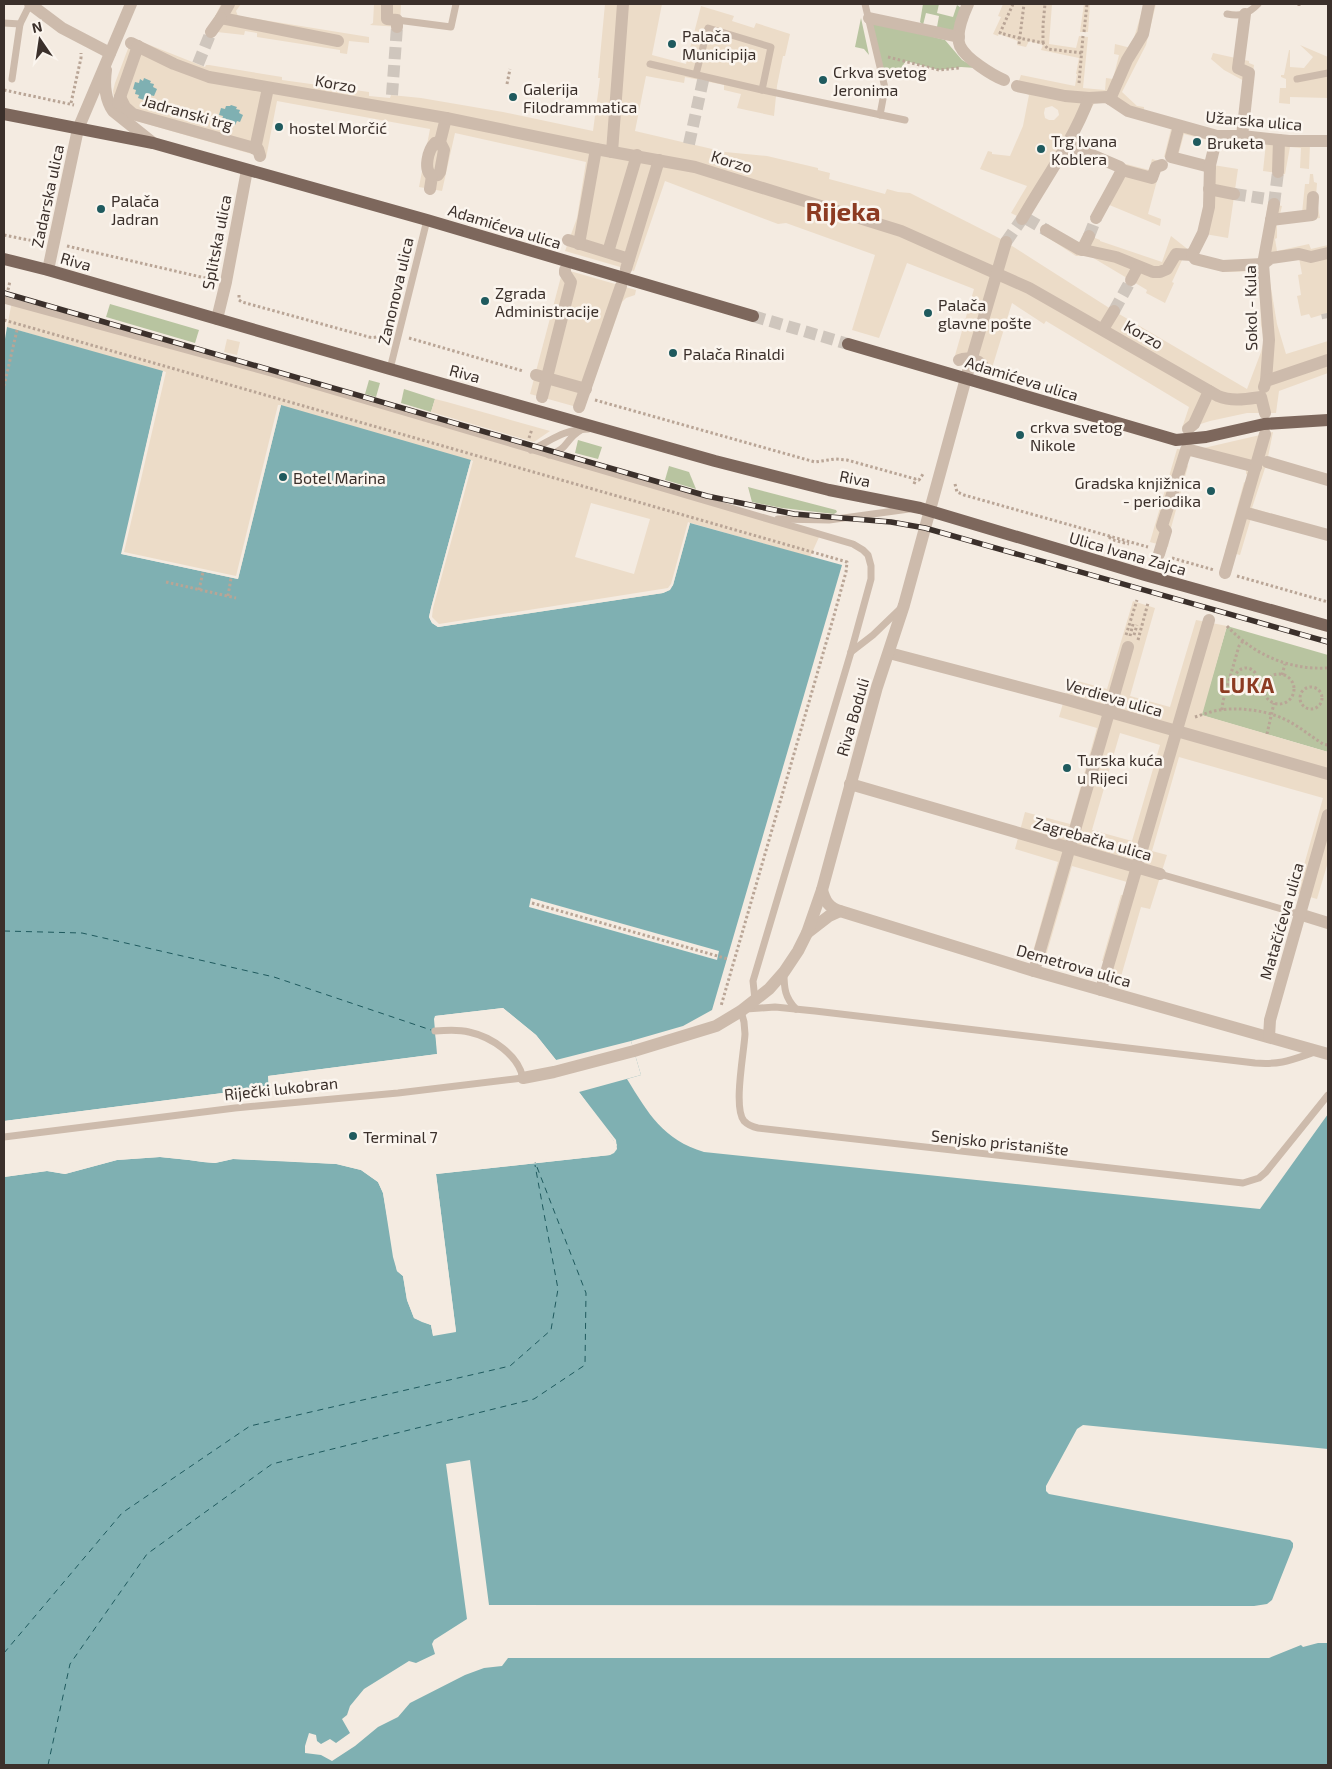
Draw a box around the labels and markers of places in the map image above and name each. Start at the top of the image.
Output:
place label: Palača Municipija [682,26,756,64]
marker: Palača Municipija [666,38,678,50]
place label: Crkva svetog Jeronima [833,62,927,99]
marker: Crkva svetog Jeronima [817,74,829,86]
place label: Galerija Filodrammatica [523,79,637,116]
marker: Galerija Filodrammatica [507,91,519,103]
place label: hostel Morčić [289,118,387,137]
marker: hostel Morčić [273,121,285,133]
place label: Trg Ivana Koblera [1051,131,1117,168]
place label: Bruketa [1207,133,1264,152]
marker: Bruketa [1191,136,1203,148]
marker: Trg Ivana Koblera [1035,143,1047,155]
place label: Palača Jadran [111,191,159,228]
marker: Palača Jadran [95,203,107,215]
place label: Zgrada Administracije [495,283,599,321]
marker: Zgrada Administracije [479,295,491,307]
place label: Palača glavne pošte [938,295,1032,332]
marker: Palača glavne pošte [922,307,934,319]
place label: Palača Rinaldi [683,344,785,363]
marker: Palača Rinaldi [667,347,679,359]
place label: crkva svetog Nikole [1030,417,1122,454]
marker: crkva svetog Nikole [1014,429,1026,441]
place label: Botel Marina [293,468,386,487]
marker: Botel Marina [277,471,289,483]
place label: Gradska knjižnica - periodika [1075,473,1201,510]
marker: Gradska knjižnica - periodika [1205,485,1217,497]
place label: Turska kuća u Rijeci [1077,750,1163,788]
marker: Turska kuća u Rijeci [1061,762,1073,774]
place label: Terminal 7 [363,1127,438,1146]
marker: Terminal 7 [347,1130,359,1142]

